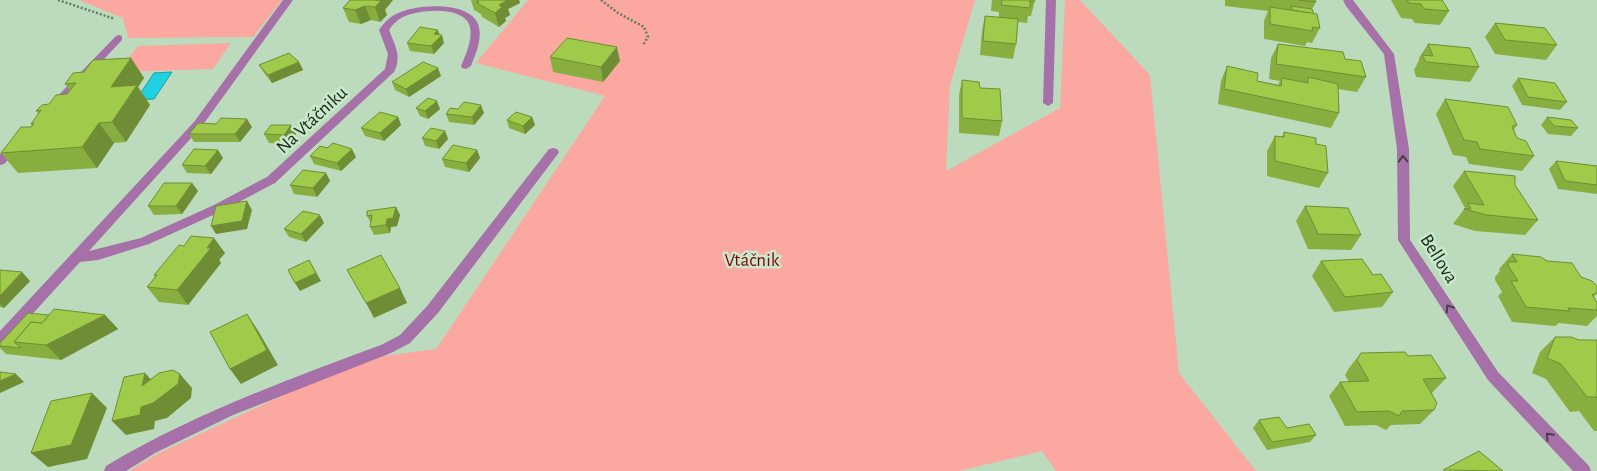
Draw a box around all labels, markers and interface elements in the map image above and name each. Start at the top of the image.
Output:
street label: Na Vtáčniku [273,83,351,157]
one-way arrow [1398,155,1408,162]
street label: Bellova [1416,231,1461,287]
park label: Vtáčnik [725,251,780,270]
one-way arrow [1446,305,1455,314]
one-way arrow [1546,432,1555,441]

